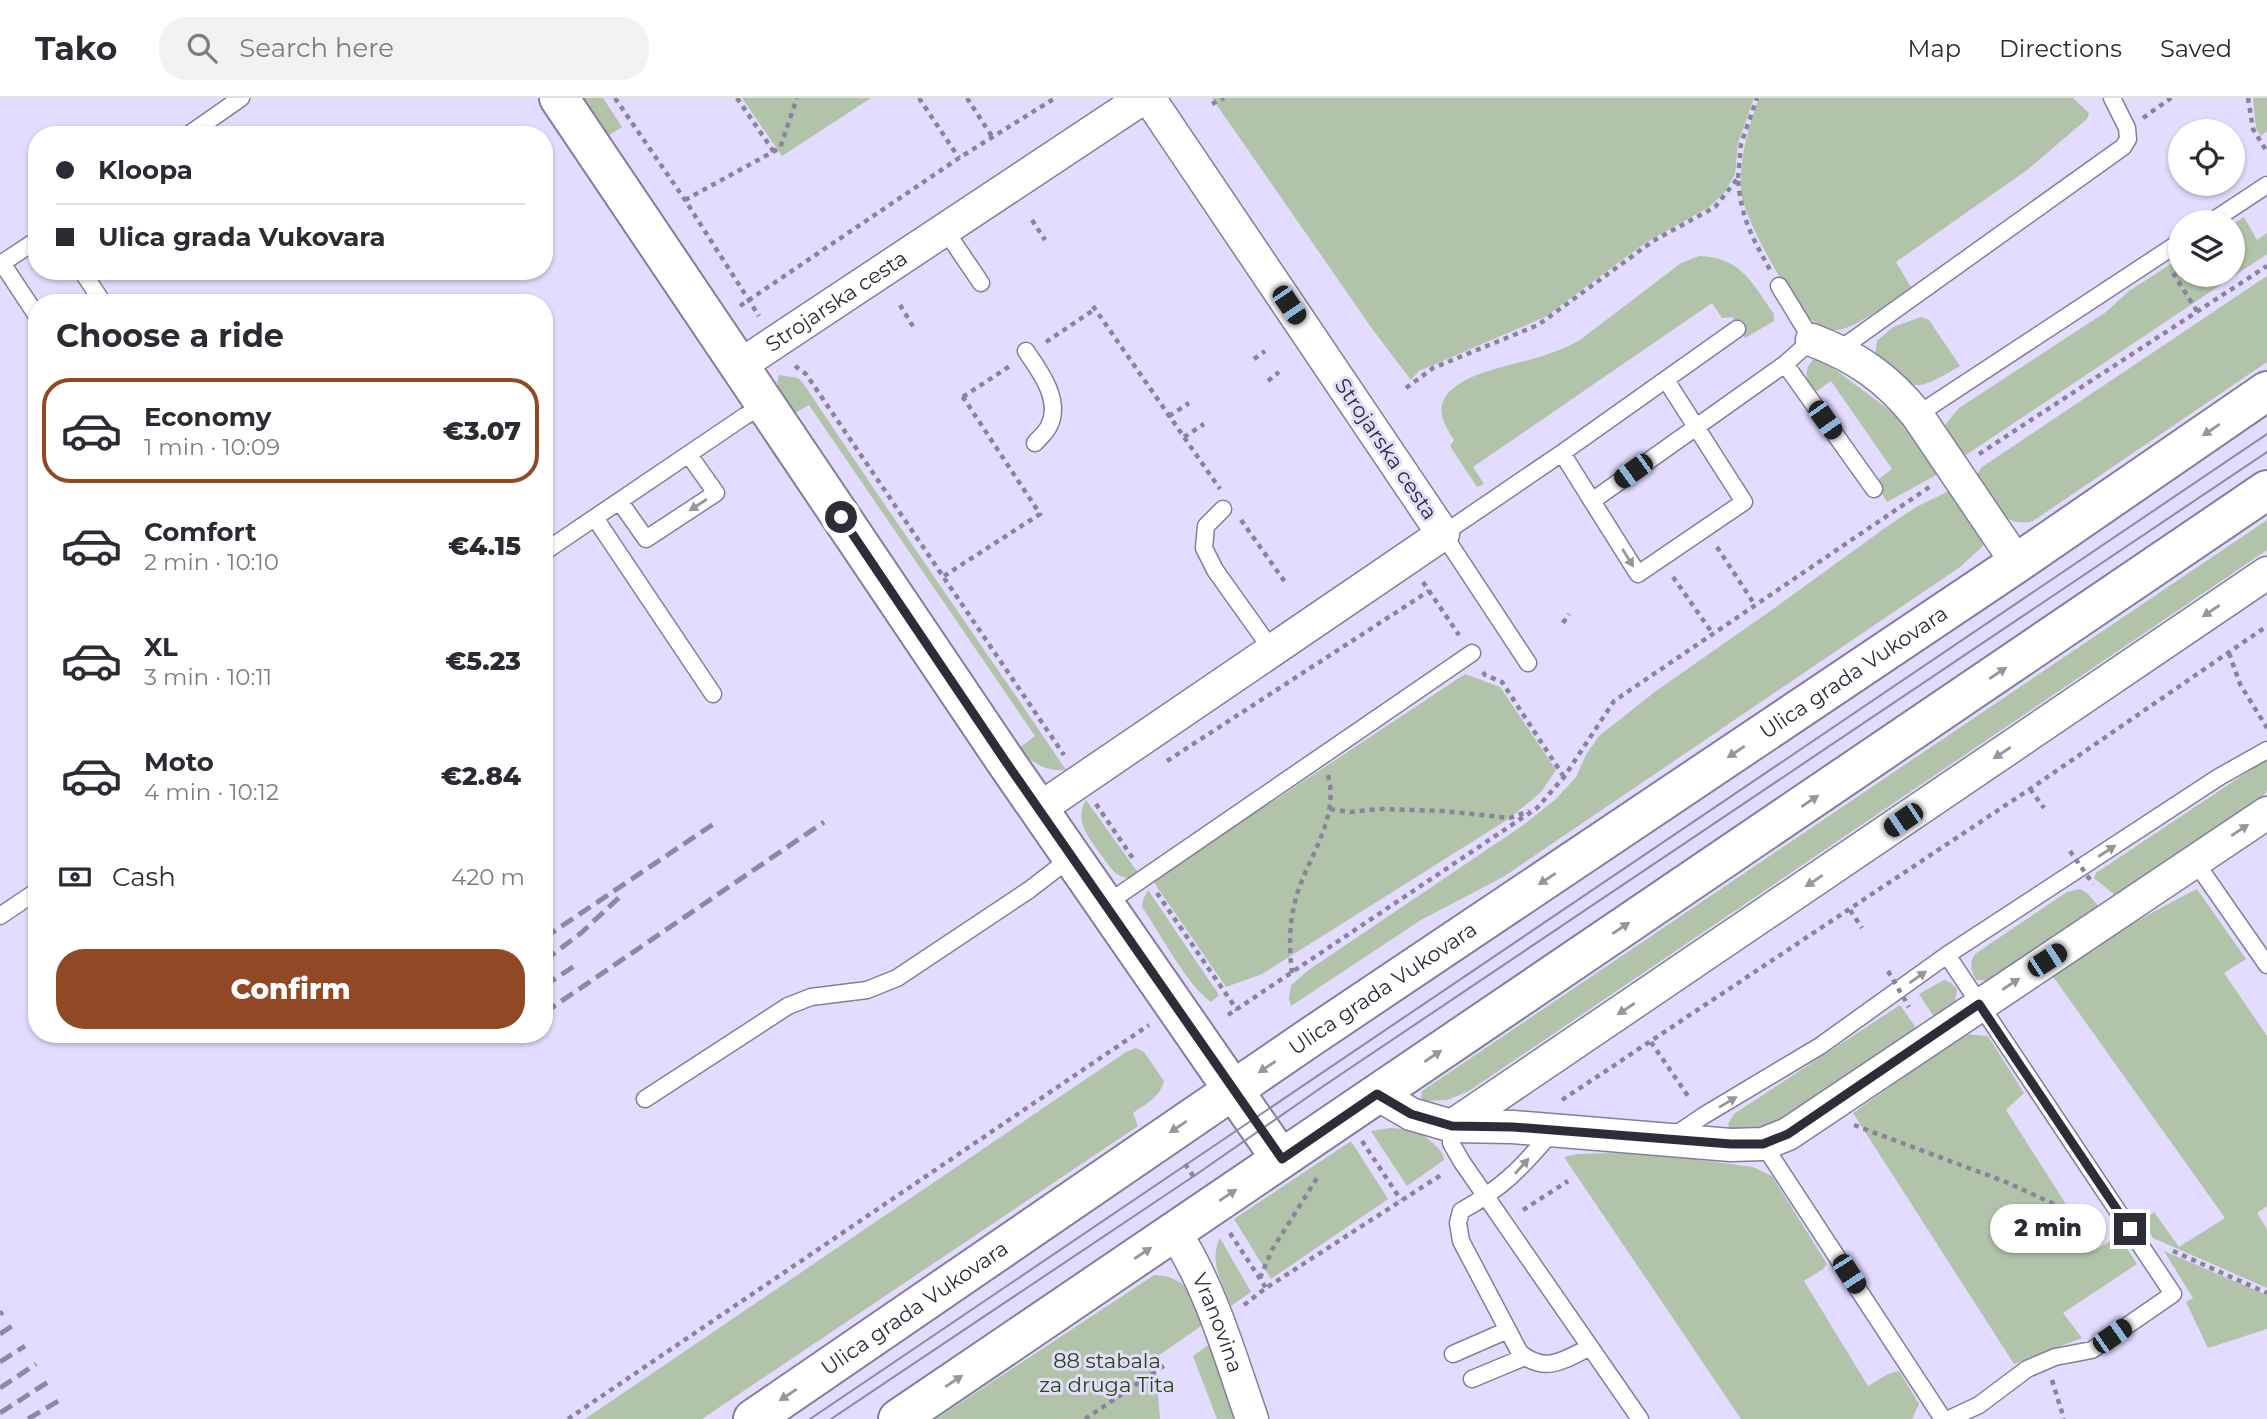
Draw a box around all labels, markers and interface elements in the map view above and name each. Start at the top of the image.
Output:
search box [159,17,649,80]
text: Tako [35,28,117,68]
icon: search [183,29,221,67]
text: Search here [239,32,394,64]
text: Map [1908,34,1961,63]
text: Directions [1999,34,2122,63]
text: Saved [2160,34,2232,63]
map controls [2168,119,2245,287]
button: locate [2168,119,2245,196]
text: Kloopa [98,154,193,186]
button: layers [2168,210,2245,287]
text: Ulica grada Vukovara [98,221,386,253]
street label: Strojarska cesta [761,245,912,357]
car [1269,282,1310,328]
text: Choose a ride [56,316,284,355]
street label: Strojarska cesta [1330,373,1443,524]
car [1805,397,1846,443]
icon: car [60,399,123,462]
text: Economy [144,401,271,433]
text: €3.07 [443,415,521,447]
one-way arrow [2202,423,2220,437]
text: 1 min · 10:09 [144,433,280,461]
car [1610,450,1657,492]
one-way arrow [689,498,707,512]
route start [825,501,857,533]
icon: car [60,514,123,577]
text: Comfort [144,516,256,548]
text: €4.15 [448,530,521,562]
text: 2 min · 10:10 [144,548,279,576]
one-way arrow [1622,549,1635,568]
street label: Ulica grada Vukovara [1755,600,1952,744]
one-way arrow [2201,605,2220,618]
icon: car [60,629,123,692]
text: XL [144,631,178,663]
text: €5.23 [445,645,521,677]
text: 3 min · 10:11 [144,663,272,691]
one-way arrow [1989,666,2007,680]
icon: car [60,744,123,807]
one-way arrow [1727,745,1745,759]
text: Moto [144,746,214,778]
one-way arrow [1993,746,2011,760]
text: €2.84 [441,760,521,792]
text: 4 min · 10:12 [144,778,279,806]
one-way arrow [1800,794,1820,807]
car [1880,800,1927,840]
one-way arrow [2231,824,2250,837]
one-way arrow [2097,844,2117,857]
icon: cash [56,858,94,896]
text: Cash [112,861,176,893]
text: 420 m [451,863,525,891]
one-way arrow [1538,872,1557,885]
one-way arrow [1805,874,1823,888]
street label: Ulica grada Vukovara [1284,916,1481,1060]
one-way arrow [1612,922,1631,935]
car [2024,940,2071,980]
button: Confirm [56,949,525,1029]
one-way arrow [1909,970,1927,984]
one-way arrow [2001,978,2020,991]
one-way arrow [1617,1002,1635,1016]
one-way arrow [1424,1049,1442,1063]
one-way arrow [1258,1060,1276,1074]
one-way arrow [1718,1095,1737,1108]
one-way arrow [1169,1120,1187,1134]
one-way arrow [1514,1157,1530,1175]
one-way arrow [1219,1188,1237,1202]
callout: 2 min [1990,1204,2106,1254]
route end [2114,1213,2146,1245]
text: 2 min [2014,1214,2082,1242]
street label: Ulica grada Vukovara [816,1235,1012,1380]
one-way arrow [1133,1247,1152,1260]
car [1829,1251,1870,1297]
street label: Vranovina [1187,1269,1248,1376]
car [2089,1315,2136,1357]
park label: 88 stabala za druga Tita [1039,1348,1175,1397]
one-way arrow [945,1375,964,1388]
one-way arrow [779,1388,798,1401]

